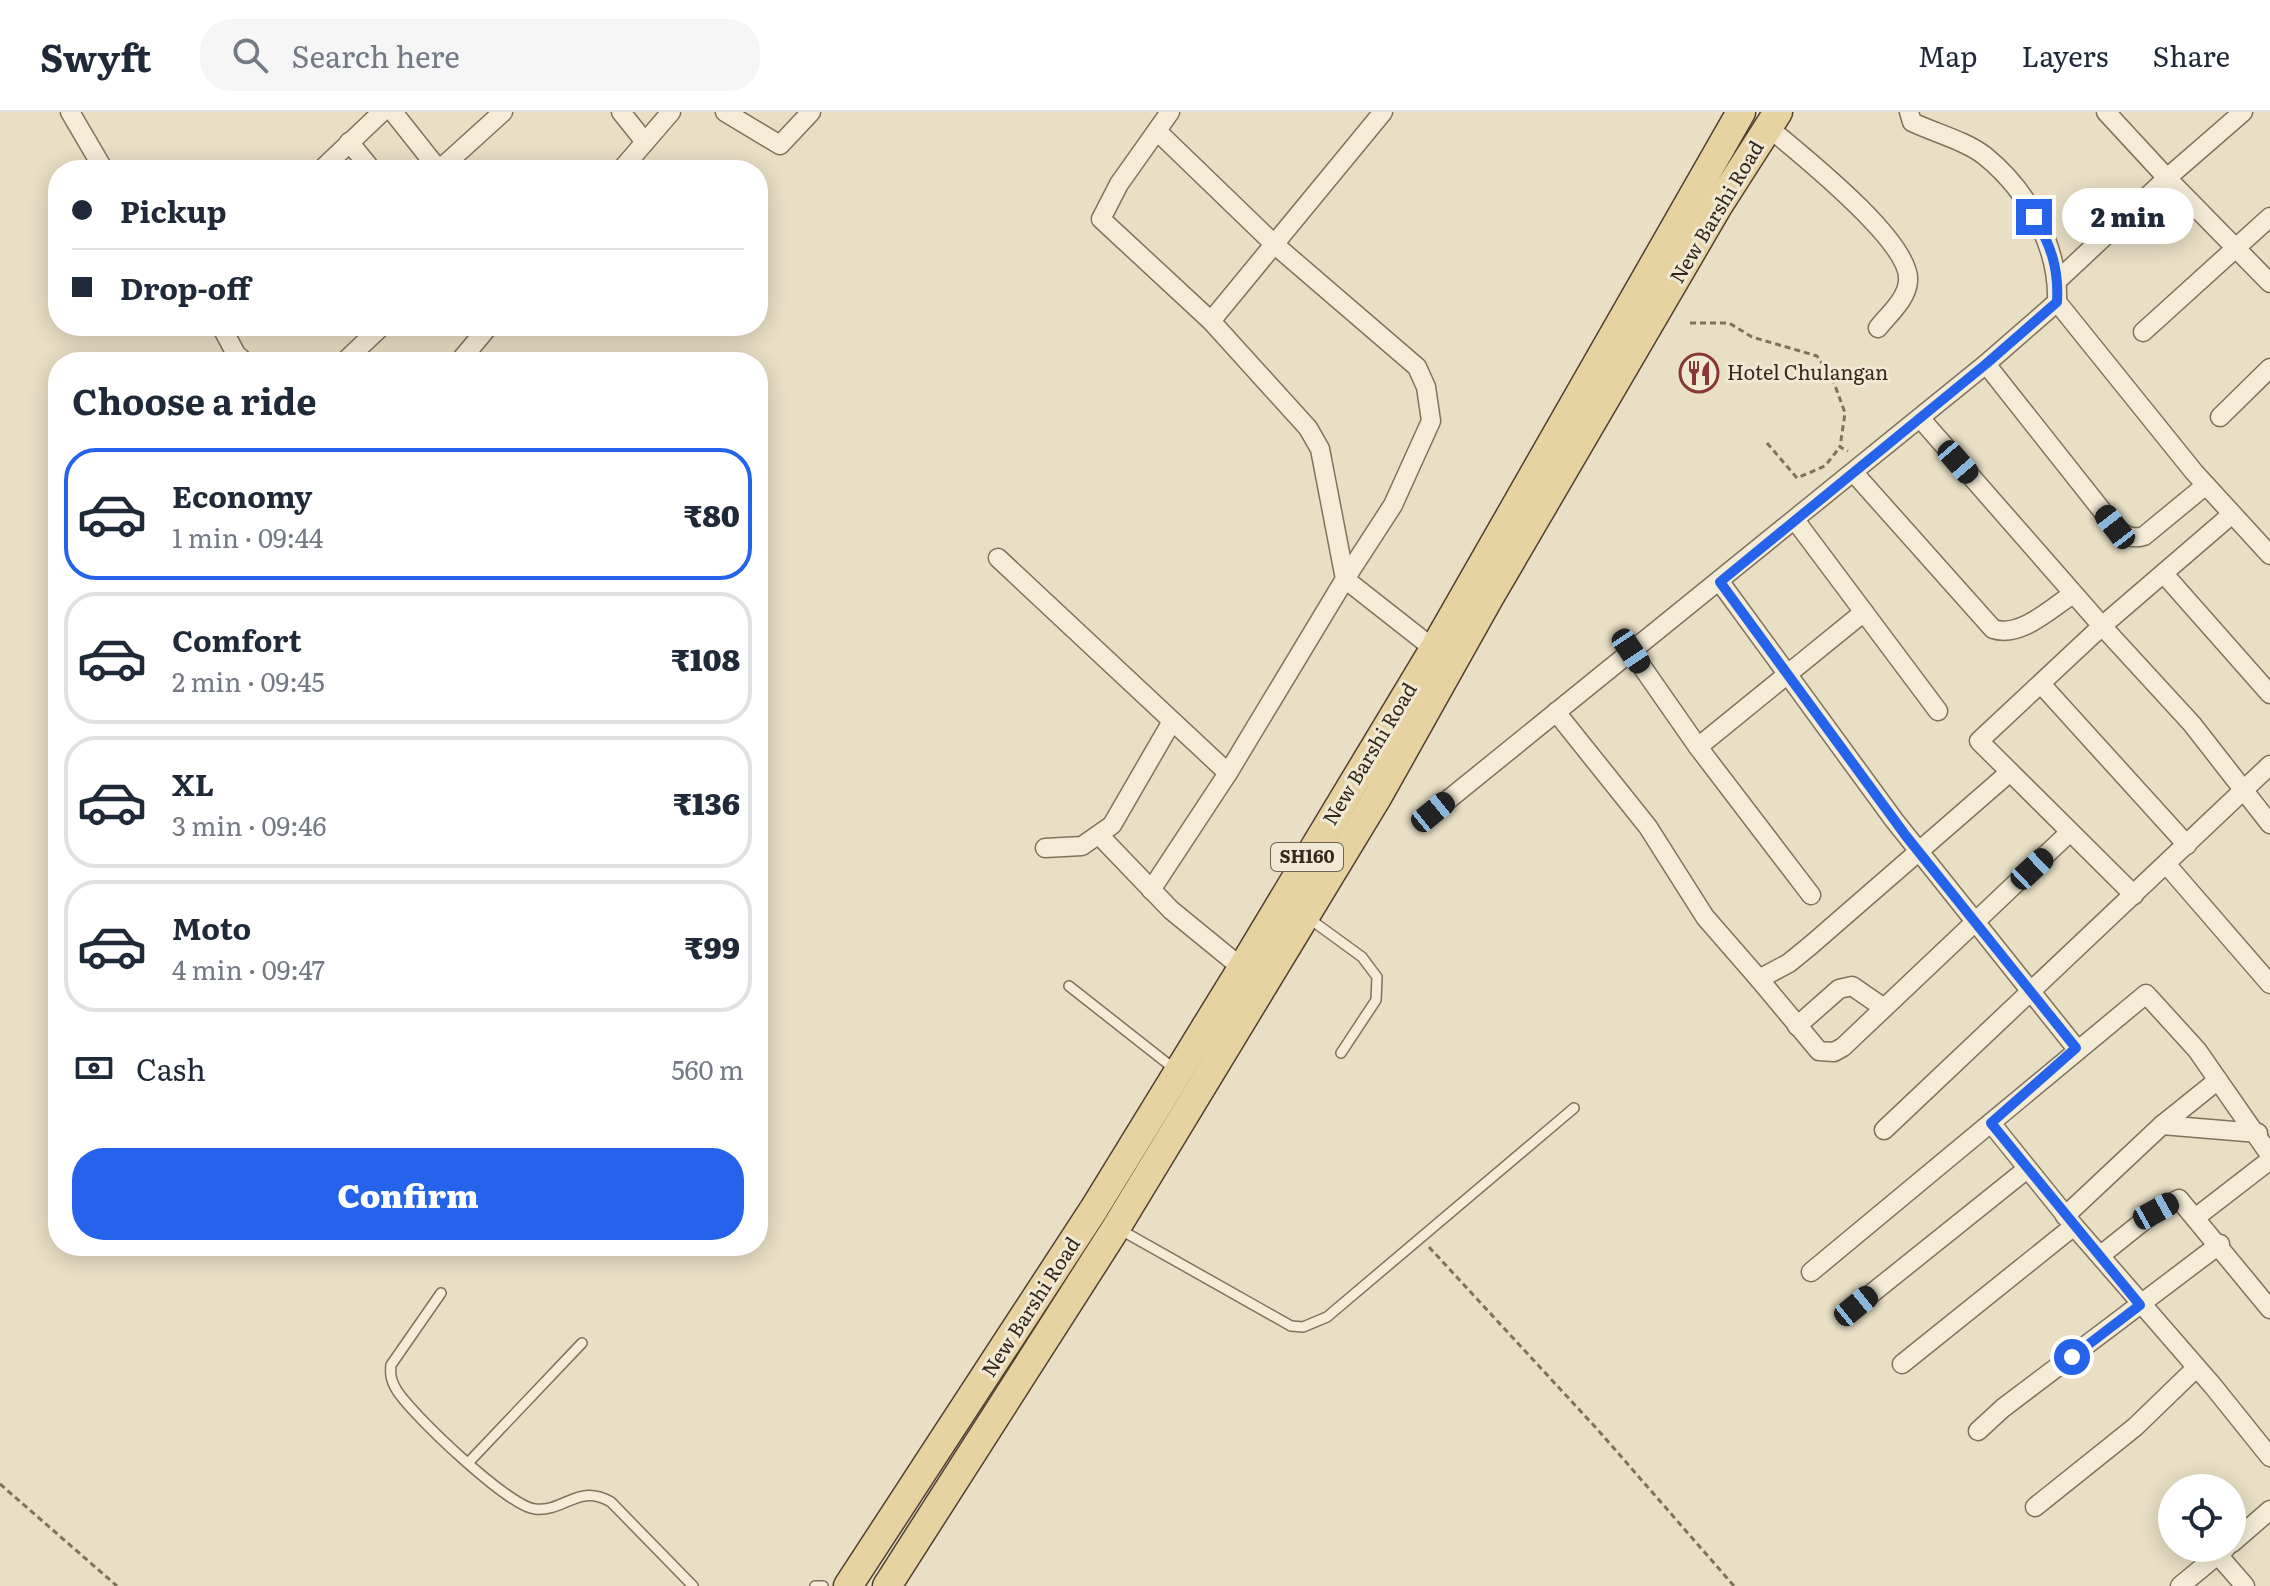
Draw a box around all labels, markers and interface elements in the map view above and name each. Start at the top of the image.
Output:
search box [200,19,760,91]
text: Swyft [40,27,152,84]
icon: search [228,33,272,77]
text: Search here [292,33,460,77]
text: Map [1918,34,1977,76]
text: Layers [2021,34,2108,76]
text: Share [2152,34,2230,76]
street label: New Barshi Road [1661,134,1770,288]
text: Pickup [120,188,227,232]
callout: 2 min [2062,189,2194,245]
text: 2 min [2091,196,2165,235]
route end [2016,199,2052,235]
text: Drop-off [120,265,250,309]
restaurant icon: Hotel Chulangan [1678,352,1720,394]
place label: Hotel Chulangan [1727,356,1888,386]
text: Choose a ride [72,373,317,426]
car [1933,436,1983,488]
text: Economy [172,473,312,517]
icon: car [76,478,148,550]
text: ₹80 [684,492,740,536]
car [2091,501,2139,553]
text: 1 min · 09:44 [172,517,323,556]
text: Comfort [172,617,302,661]
icon: car [76,622,148,694]
car [1608,624,1654,678]
text: ₹108 [671,636,740,680]
text: 2 min · 09:45 [172,661,325,700]
street label: New Barshi Road [1314,676,1423,830]
text: XL [172,761,214,805]
icon: car [76,766,148,838]
text: ₹136 [673,780,740,824]
car [1407,788,1459,836]
text: 3 min · 09:46 [172,805,327,844]
road number: SH160 [1271,843,1343,871]
car [2006,844,2058,894]
text: Moto [172,905,251,949]
icon: car [76,910,148,982]
text: ₹99 [685,924,740,968]
text: 4 min · 09:47 [172,949,325,988]
icon: cash [72,1046,116,1090]
text: Cash [136,1046,206,1090]
text: 560 m [671,1049,744,1088]
button: Confirm [72,1148,744,1240]
car [2129,1189,2183,1233]
street label: New Barshi Road [973,1230,1086,1382]
car [1830,1282,1882,1330]
route start [2054,1339,2090,1375]
map controls [2158,1474,2246,1562]
button: locate [2158,1474,2246,1562]

